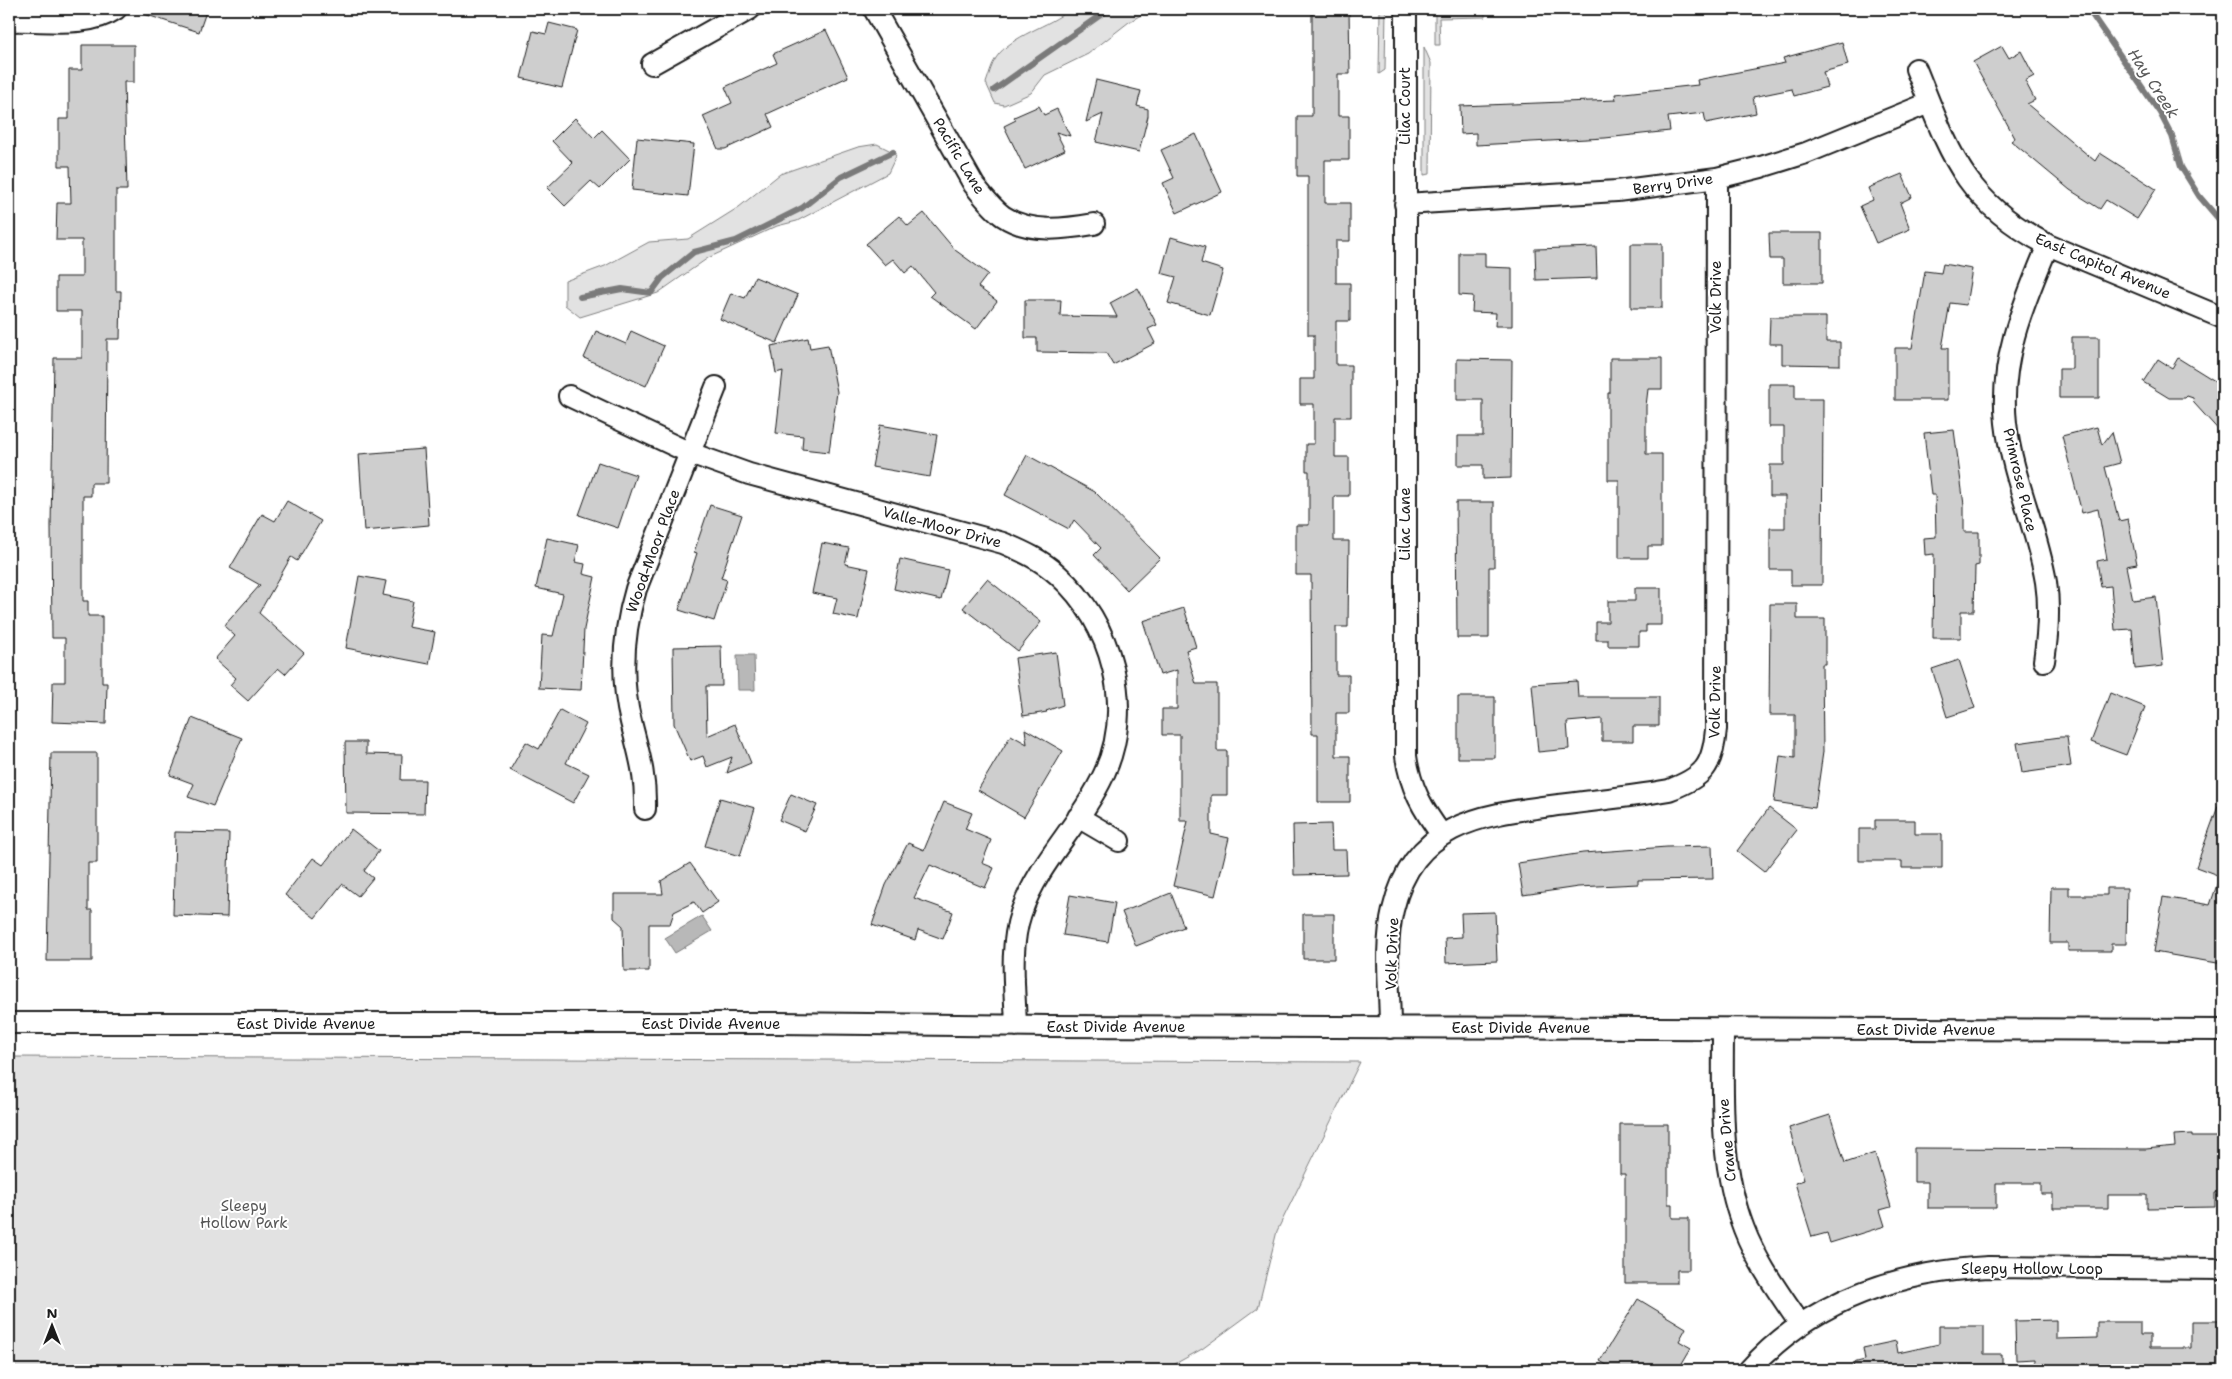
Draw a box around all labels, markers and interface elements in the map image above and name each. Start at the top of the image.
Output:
water label: Hay Creek [2123,44,2184,122]
street label: Lilac Court [1395,67,1415,145]
street label: Pacific Lane [928,114,990,198]
street label: Berry Drive [1632,168,1714,200]
street label: East Capitol Avenue [2032,228,2174,304]
street label: Volk Drive [1706,260,1726,334]
street label: Primrose Place [1998,426,2042,534]
street label: Wood-Moor Place [621,487,685,615]
street label: Lilac Lane [1395,487,1415,561]
street label: Valle-Moor Drive [880,501,1004,553]
street label: Volk Drive [1704,665,1726,739]
street label: Volk Drive [1381,917,1403,991]
street label: East Divide Avenue [236,1014,376,1034]
street label: East Divide Avenue [641,1014,781,1034]
street label: East Divide Avenue [1046,1017,1186,1037]
street label: East Divide Avenue [1451,1018,1591,1038]
street label: East Divide Avenue [1856,1020,1996,1040]
street label: Crane Drive [1713,1097,1741,1183]
park label: Sleepy Hollow Park [200,1196,288,1233]
street label: Sleepy Hollow Loop [1961,1259,2103,1279]
north arrow [28,1302,78,1352]
text: N [46,1304,58,1322]

